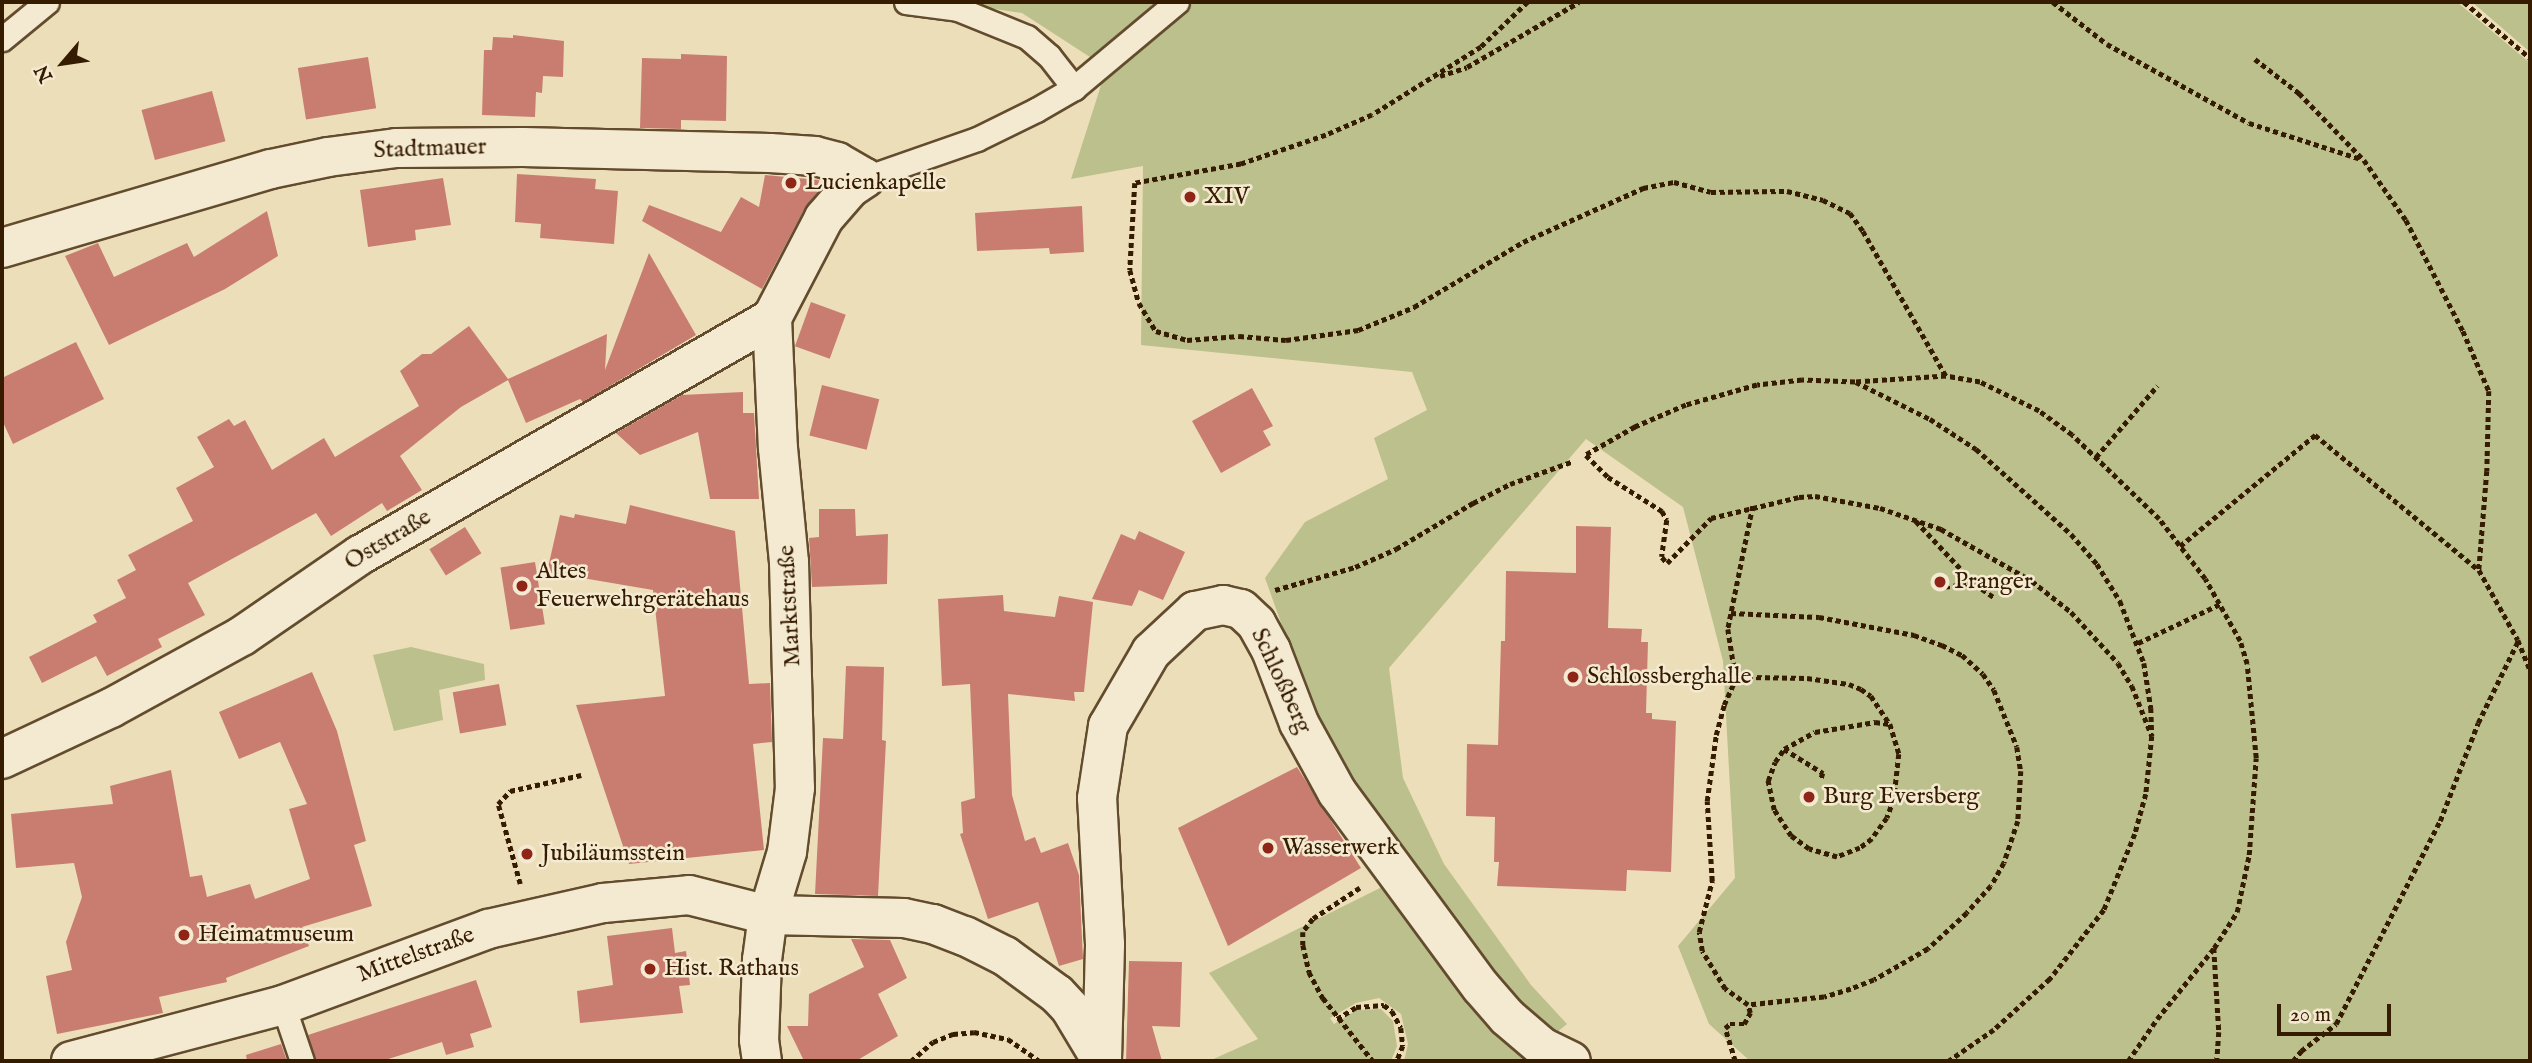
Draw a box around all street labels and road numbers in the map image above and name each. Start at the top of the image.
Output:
street label: Stadtmauer [373,133,487,165]
street label: Oststraße [340,503,436,577]
street label: Marktstraße [772,544,808,668]
street label: Schloßberg [1244,624,1318,738]
street label: Mittelstraße [354,921,478,989]

